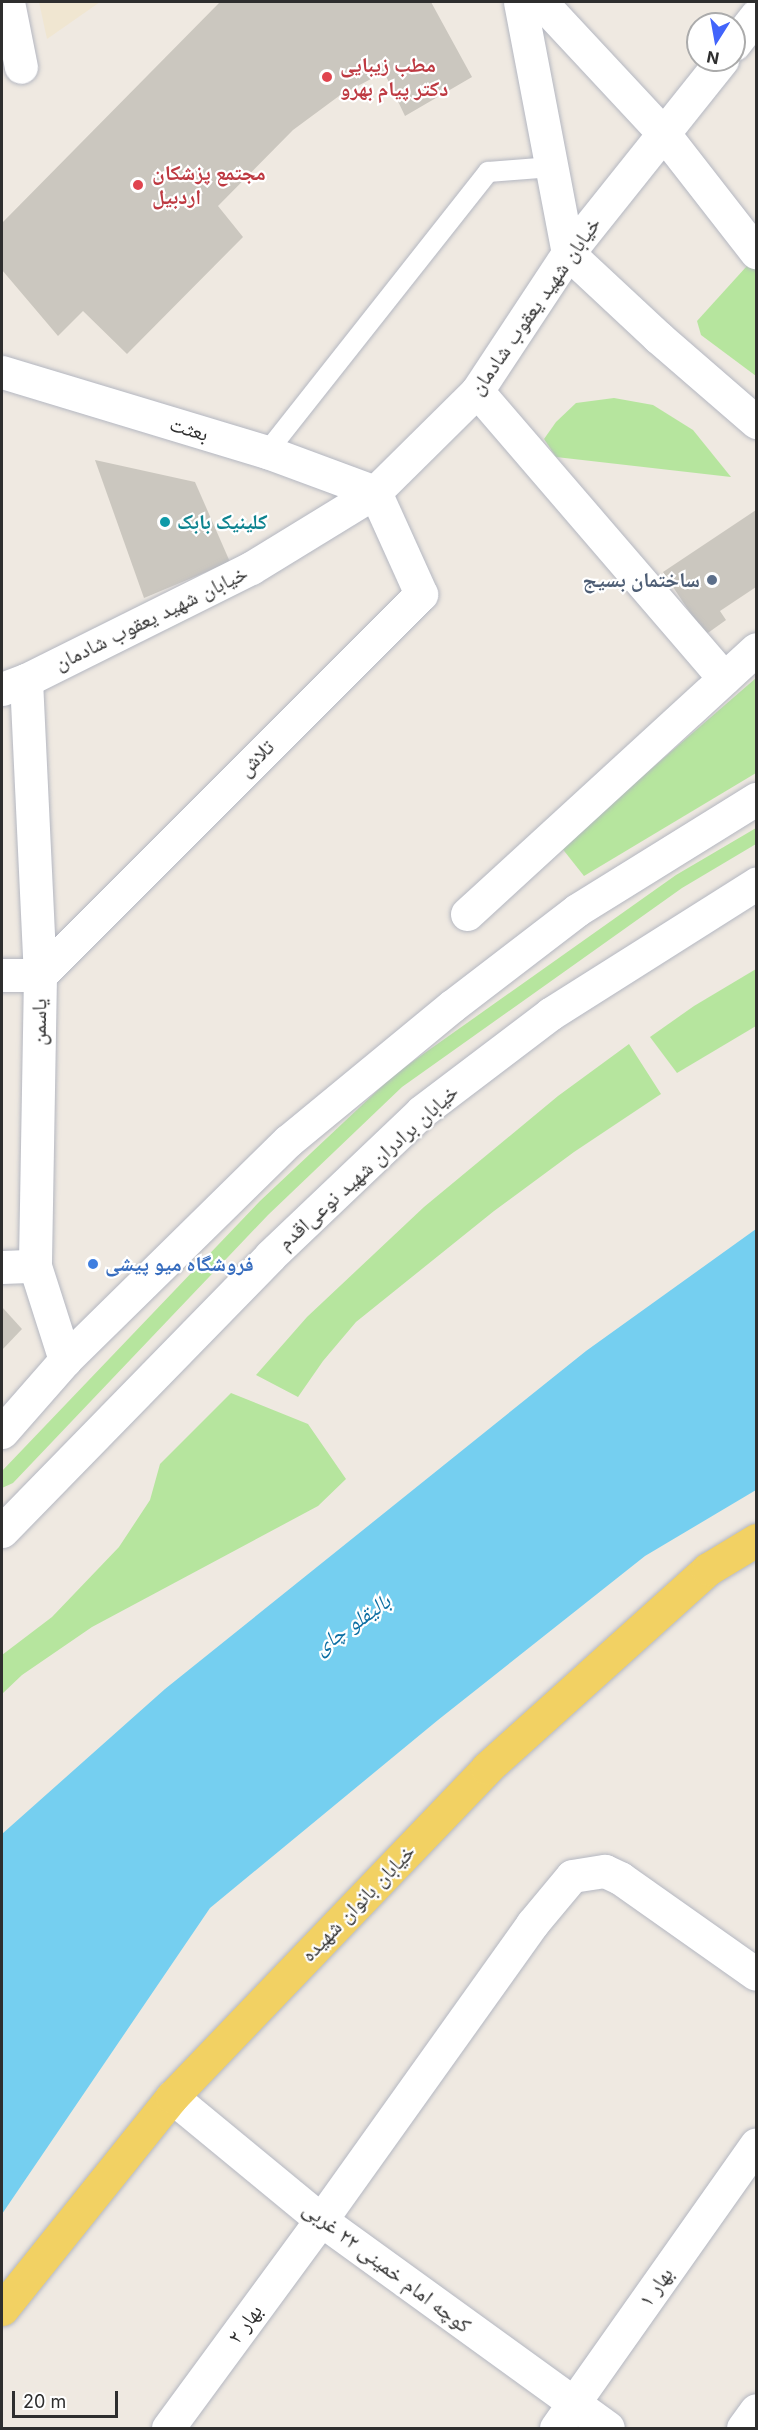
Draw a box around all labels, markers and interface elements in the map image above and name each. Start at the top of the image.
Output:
north arrow [686,12,746,72]
text: N [705,47,721,69]
place label: مطب زیبایی دکتر پیام بهرو [340,52,448,102]
marker: مطب زیبایی دکتر پیام بهرو [318,68,336,86]
place label: مجتمع پزشکان اردبیل [152,160,266,210]
marker: مجتمع پزشکان اردبیل [129,176,147,194]
street label: خیابان شهید یعقوب شادمان [464,212,606,400]
street label: بعثت [167,411,211,447]
place label: کلینیک بابک [177,509,268,535]
marker: کلینیک بابک [158,515,172,529]
street label: خیابان شهید یعقوب شادمان [50,560,252,676]
place label: ساختمان بسیج [583,567,700,593]
marker: ساختمان بسیج [705,573,719,587]
street label: تلاش [232,734,280,782]
street label: یاسمن [26,998,52,1046]
street label: خیابان برادران شهید نوعی‌اقدم [272,1079,464,1255]
place label: فروشگاه میو پیشی [105,1251,254,1277]
marker: فروشگاه میو پیشی [86,1257,100,1271]
water label: بالیقلو چای [308,1588,396,1660]
street label: خیابان بانوان شهیده [296,1839,420,1967]
street label: کوچه امام خمینی ۲۲ غربی [298,2196,476,2338]
street label: بهار ۱ [633,2262,679,2312]
street label: بهار ۲ [222,2299,268,2349]
scale bar [15,2379,122,2417]
text: 20 m [23,2391,66,2412]

